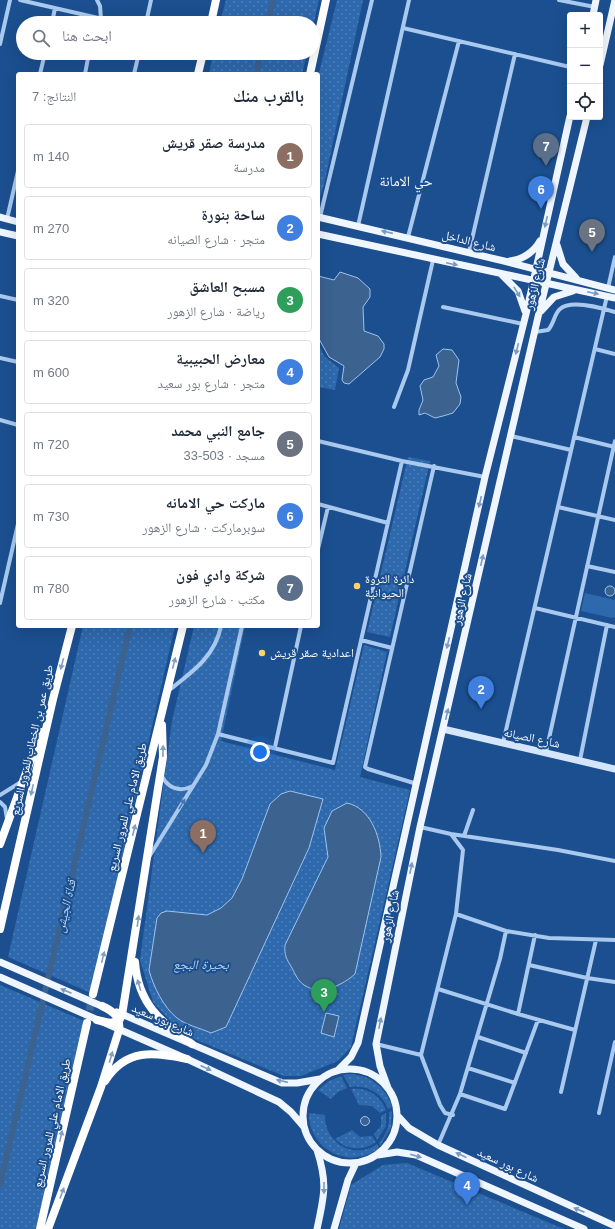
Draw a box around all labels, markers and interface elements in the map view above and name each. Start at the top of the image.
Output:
map controls [567,12,603,120]
button: + [567,12,603,48]
search box [16,16,320,60]
icon: search [30,27,52,49]
text: ابحث هنا [62,27,112,44]
button: − [567,48,603,84]
button: locate [567,84,603,120]
text: بالقرب منك [233,87,304,106]
text: النتائج: 7 [32,89,76,104]
pin: 7 [533,133,559,166]
text: مدرسة صقر قريش [162,134,265,151]
text: 140 m [33,149,69,164]
text: 1 [286,149,294,164]
text: مدرسة [233,160,265,175]
district label: حي الامانة [379,173,433,193]
pin: 6 [528,176,554,209]
text: ساحة بنورة [201,206,265,223]
one-way arrow [542,216,548,228]
pin: 5 [579,219,605,252]
text: 270 m [33,221,69,236]
text: 2 [286,221,294,236]
street label: شارع الداخل [440,228,497,255]
one-way arrow [381,229,393,235]
text: متجر · شارع الصيانه [167,232,265,247]
street label: شارع الزهور [522,257,549,312]
one-way arrow [446,261,458,267]
text: مسبح العاشق [190,278,265,295]
one-way arrow [513,286,521,297]
one-way arrow [587,291,599,297]
text: 320 m [33,293,69,308]
text: 3 [286,293,294,308]
text: رياضة · شارع الزهور [167,304,265,319]
one-way arrow [514,343,520,355]
text: معارض الحبيبية [176,350,265,367]
text: 600 m [33,365,69,380]
text: 4 [286,365,294,380]
text: متجر · شارع بور سعيد [158,376,265,391]
text: جامع النبي محمد [171,422,265,439]
text: 720 m [33,437,69,452]
text: 5 [286,437,294,452]
text: مسجد · 503-33 [184,448,265,463]
text: ماركت حي الامانه [166,494,265,511]
one-way arrow [476,496,482,508]
text: 730 m [33,509,69,524]
text: 6 [286,509,294,524]
text: سوبرماركت · شارع الزهور [143,520,265,535]
one-way arrow [480,554,486,566]
text: شركة وادي فون [176,566,265,583]
place label: دائرة الثروة الحيوانية [365,572,414,600]
street label: شارع الزهور [449,572,476,627]
text: 780 m [33,581,69,596]
text: 7 [286,581,294,596]
marker: دائرة الثروة الحيوانية [352,581,362,591]
text: مكتب · شارع الزهور [169,592,265,607]
one-way arrow [445,637,451,649]
place label: اعدادية صقر قريش [270,646,354,660]
marker: اعدادية صقر قريش [257,648,267,658]
one-way arrow [172,657,178,669]
one-way arrow [59,658,65,670]
street label: طريق عمر بن الخطاب للمرور السريع [8,663,57,817]
pin: 2 [468,676,494,709]
one-way arrow [444,708,450,720]
street label: شارع الصيانه [502,725,561,752]
street label: طريق الامام علي للمرور السريع [104,741,153,874]
your location [250,742,270,762]
one-way arrow [160,744,166,757]
one-way arrow [29,784,35,796]
one-way arrow [178,798,185,810]
pin: 1 [190,820,216,853]
one-way arrow [131,824,137,836]
one-way arrow [409,862,415,874]
water label: قناة الجيش [52,876,80,934]
street label: شارع الزهور [378,889,403,944]
one-way arrow [135,915,141,927]
one-way arrow [100,950,106,963]
water label: بحيرة البجع [173,957,229,973]
one-way arrow [136,979,142,991]
pin: 3 [311,979,337,1012]
one-way arrow [60,987,72,994]
street label: شارع بور سعيد [130,1001,196,1040]
one-way arrow [377,1017,383,1029]
one-way arrow [108,1051,114,1063]
street label: طريق الامام علي للمرور السريع [30,1057,77,1190]
one-way arrow [200,1065,211,1071]
one-way arrow [276,1078,288,1084]
one-way arrow [58,1130,64,1143]
street label: شارع بور سعيد [475,1145,541,1186]
one-way arrow [456,1152,467,1158]
one-way arrow [410,1153,422,1159]
pin: 4 [454,1172,480,1205]
one-way arrow [321,1182,327,1195]
one-way arrow [59,1186,65,1198]
one-way arrow [574,1207,585,1213]

